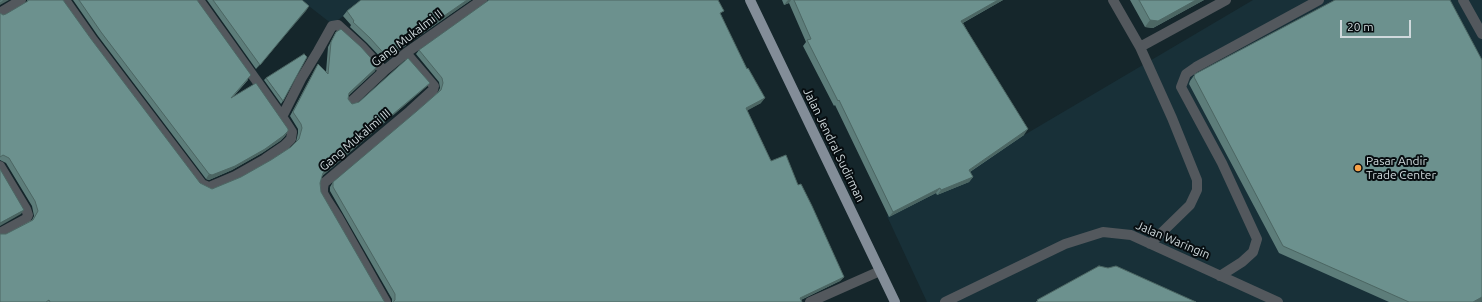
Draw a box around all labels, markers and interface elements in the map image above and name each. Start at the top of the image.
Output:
street label: Gang Mukalmi II [369,7,445,69]
scale bar [1342,12,1413,38]
text: 20 m [1347,20,1374,33]
street label: Jalan Jendral Sudirman [800,86,868,204]
street label: Gang Mukalmi III [316,106,394,174]
place label: Pasar Andir Trade Center [1366,154,1436,182]
marker: Pasar Andir Trade Center [1353,163,1363,173]
street label: Jalan Waringin [1134,218,1212,262]

